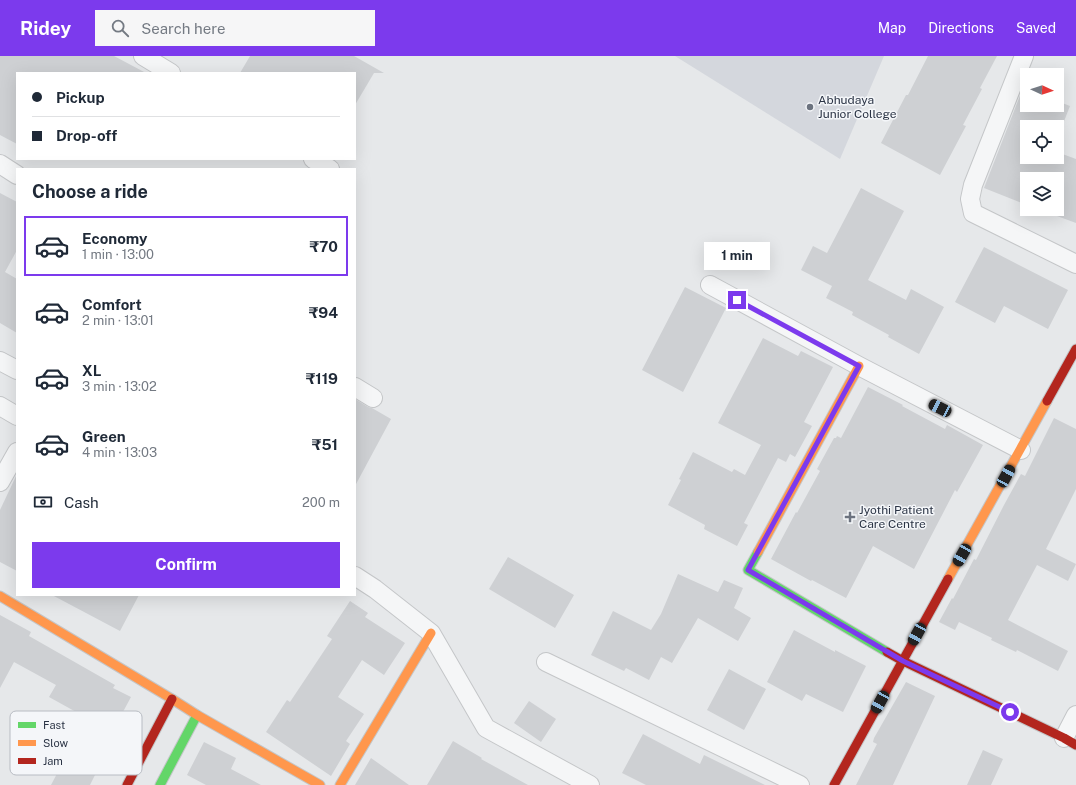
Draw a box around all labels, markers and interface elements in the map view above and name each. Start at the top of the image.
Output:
search box [95,10,375,46]
text: Ridey [20,17,71,39]
icon: search [109,17,131,39]
text: Search here [141,20,225,37]
text: Map [878,20,906,36]
text: Directions [928,20,994,36]
text: Saved [1016,20,1056,36]
north arrow [1020,68,1064,112]
map controls [1020,68,1064,216]
text: Pickup [56,89,105,106]
place label: Abhudaya Junior College [818,93,897,121]
marker: Abhudaya Junior College [805,102,815,112]
button: locate [1020,120,1064,164]
text: Drop-off [56,127,117,144]
button: layers [1020,172,1064,216]
text: Choose a ride [32,181,148,202]
icon: car [34,228,70,264]
text: Economy [82,230,147,247]
text: ₹70 [309,238,338,255]
callout: 1 min [704,242,770,270]
text: 1 min · 13:00 [82,247,154,262]
text: 1 min [721,248,753,263]
route end [728,291,746,309]
icon: car [34,294,70,330]
text: Comfort [82,296,142,313]
text: ₹94 [309,304,338,321]
text: 2 min · 13:01 [82,313,154,328]
icon: car [34,360,70,396]
text: XL [82,362,101,379]
text: ₹119 [306,370,338,387]
text: 3 min · 13:02 [82,379,157,394]
car [927,397,953,419]
icon: car [34,426,70,462]
text: Green [82,428,126,445]
text: ₹51 [312,436,338,453]
text: 4 min · 13:03 [82,445,157,460]
car [995,463,1017,489]
icon: cash [32,491,54,513]
text: Cash [64,494,99,511]
text: 200 m [302,495,340,510]
place label: Jyothi Patient Care Centre [859,503,934,531]
marker: Jyothi Patient Care Centre [844,511,856,523]
button: Confirm [32,542,340,588]
car [951,542,973,568]
car [906,621,928,647]
car [869,689,891,715]
route start [1001,703,1019,721]
legend [10,711,142,775]
text: Fast [43,719,65,731]
text: Slow [43,737,69,749]
text: Jam [43,755,63,767]

